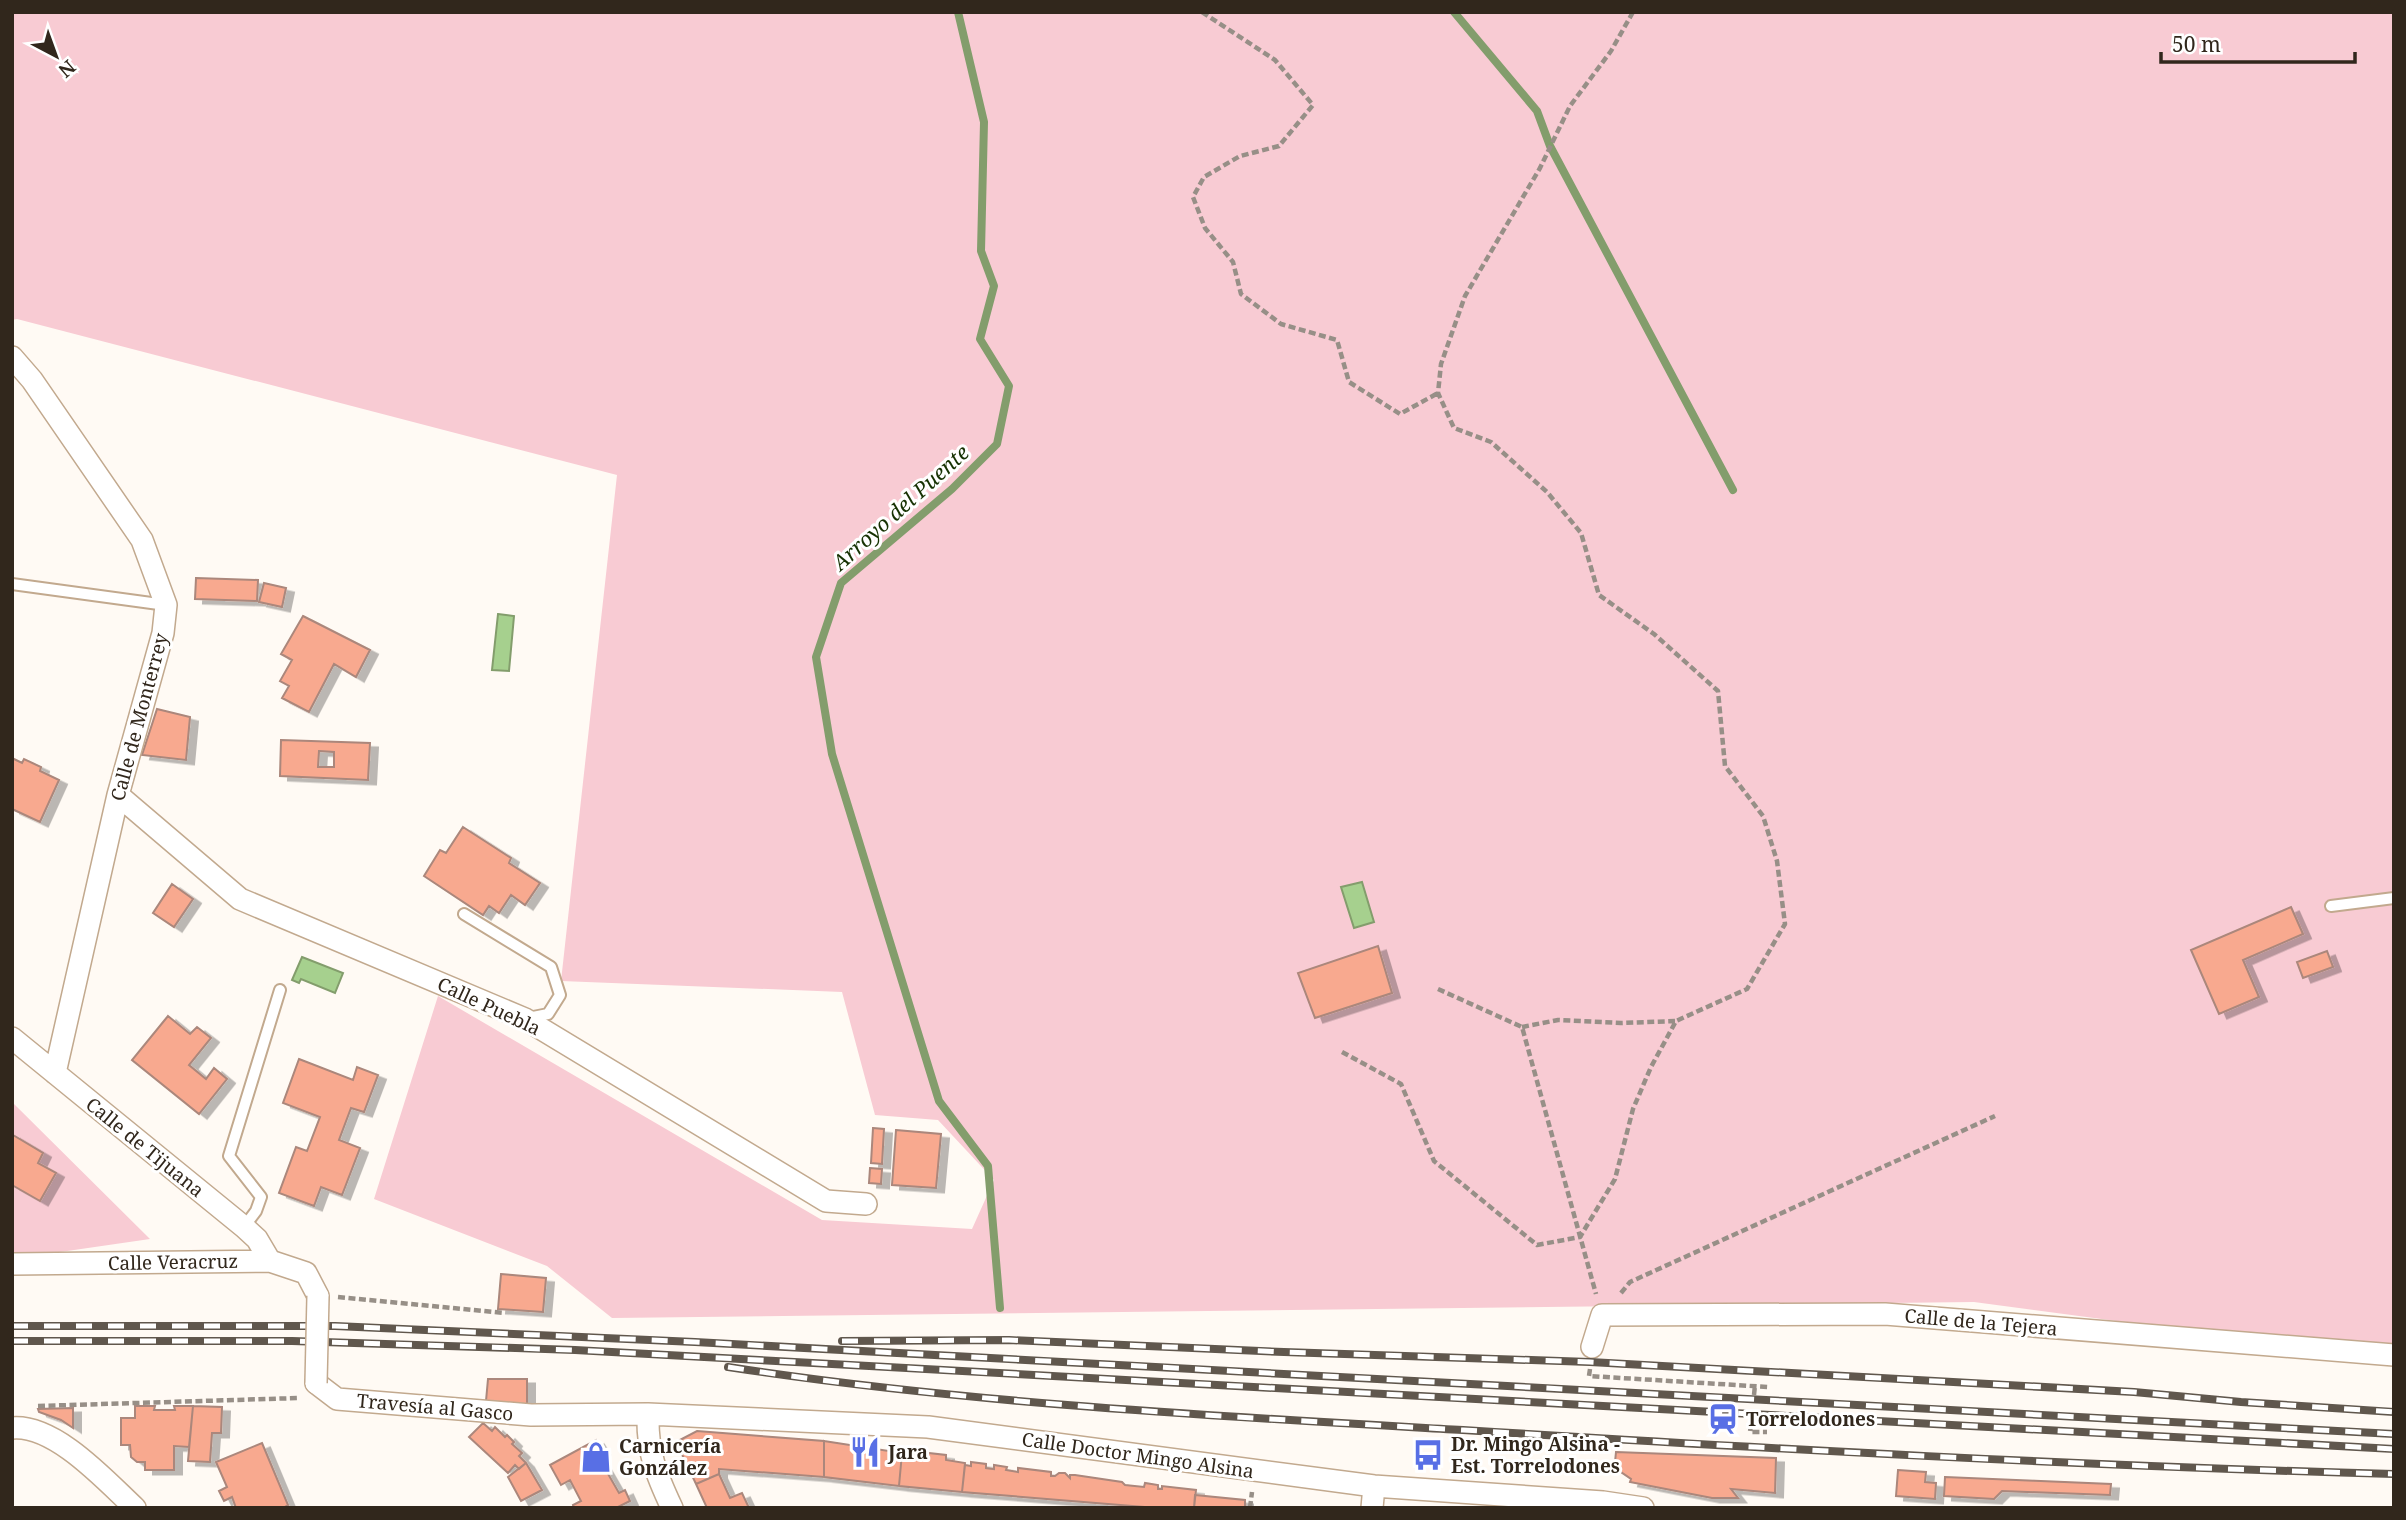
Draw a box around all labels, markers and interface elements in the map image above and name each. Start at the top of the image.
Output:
north arrow [21,21,91,91]
scale bar [2161,21,2355,65]
text: 50 m [2172,30,2221,58]
text: N [53,54,81,84]
water label: Arroyo del Puente [824,438,975,578]
street label: Calle de Monterrey [104,630,174,804]
street label: Calle Puebla [433,971,545,1041]
street label: Calle de Tijuana [80,1091,210,1203]
street label: Calle Veracruz [108,1248,238,1276]
street label: Calle de la Tejera [1903,1302,2059,1342]
street label: Travesía al Gasco [356,1387,514,1427]
station icon: Torrelodones [1706,1402,1740,1436]
place label: Torrelodones [1746,1406,1875,1432]
street label: Calle Doctor Mingo Alsina [1020,1426,1256,1484]
place label: Dr. Mingo Alsina - Est. Torrelodones [1451,1431,1620,1479]
place label: Carnicería González [619,1433,721,1481]
restaurant icon: Jara [848,1435,882,1469]
bus stop icon: Dr. Mingo Alsina - Est. Torrelodones [1411,1438,1445,1472]
place label: Jara [887,1439,928,1465]
shop icon: Carnicería González [579,1440,613,1474]

